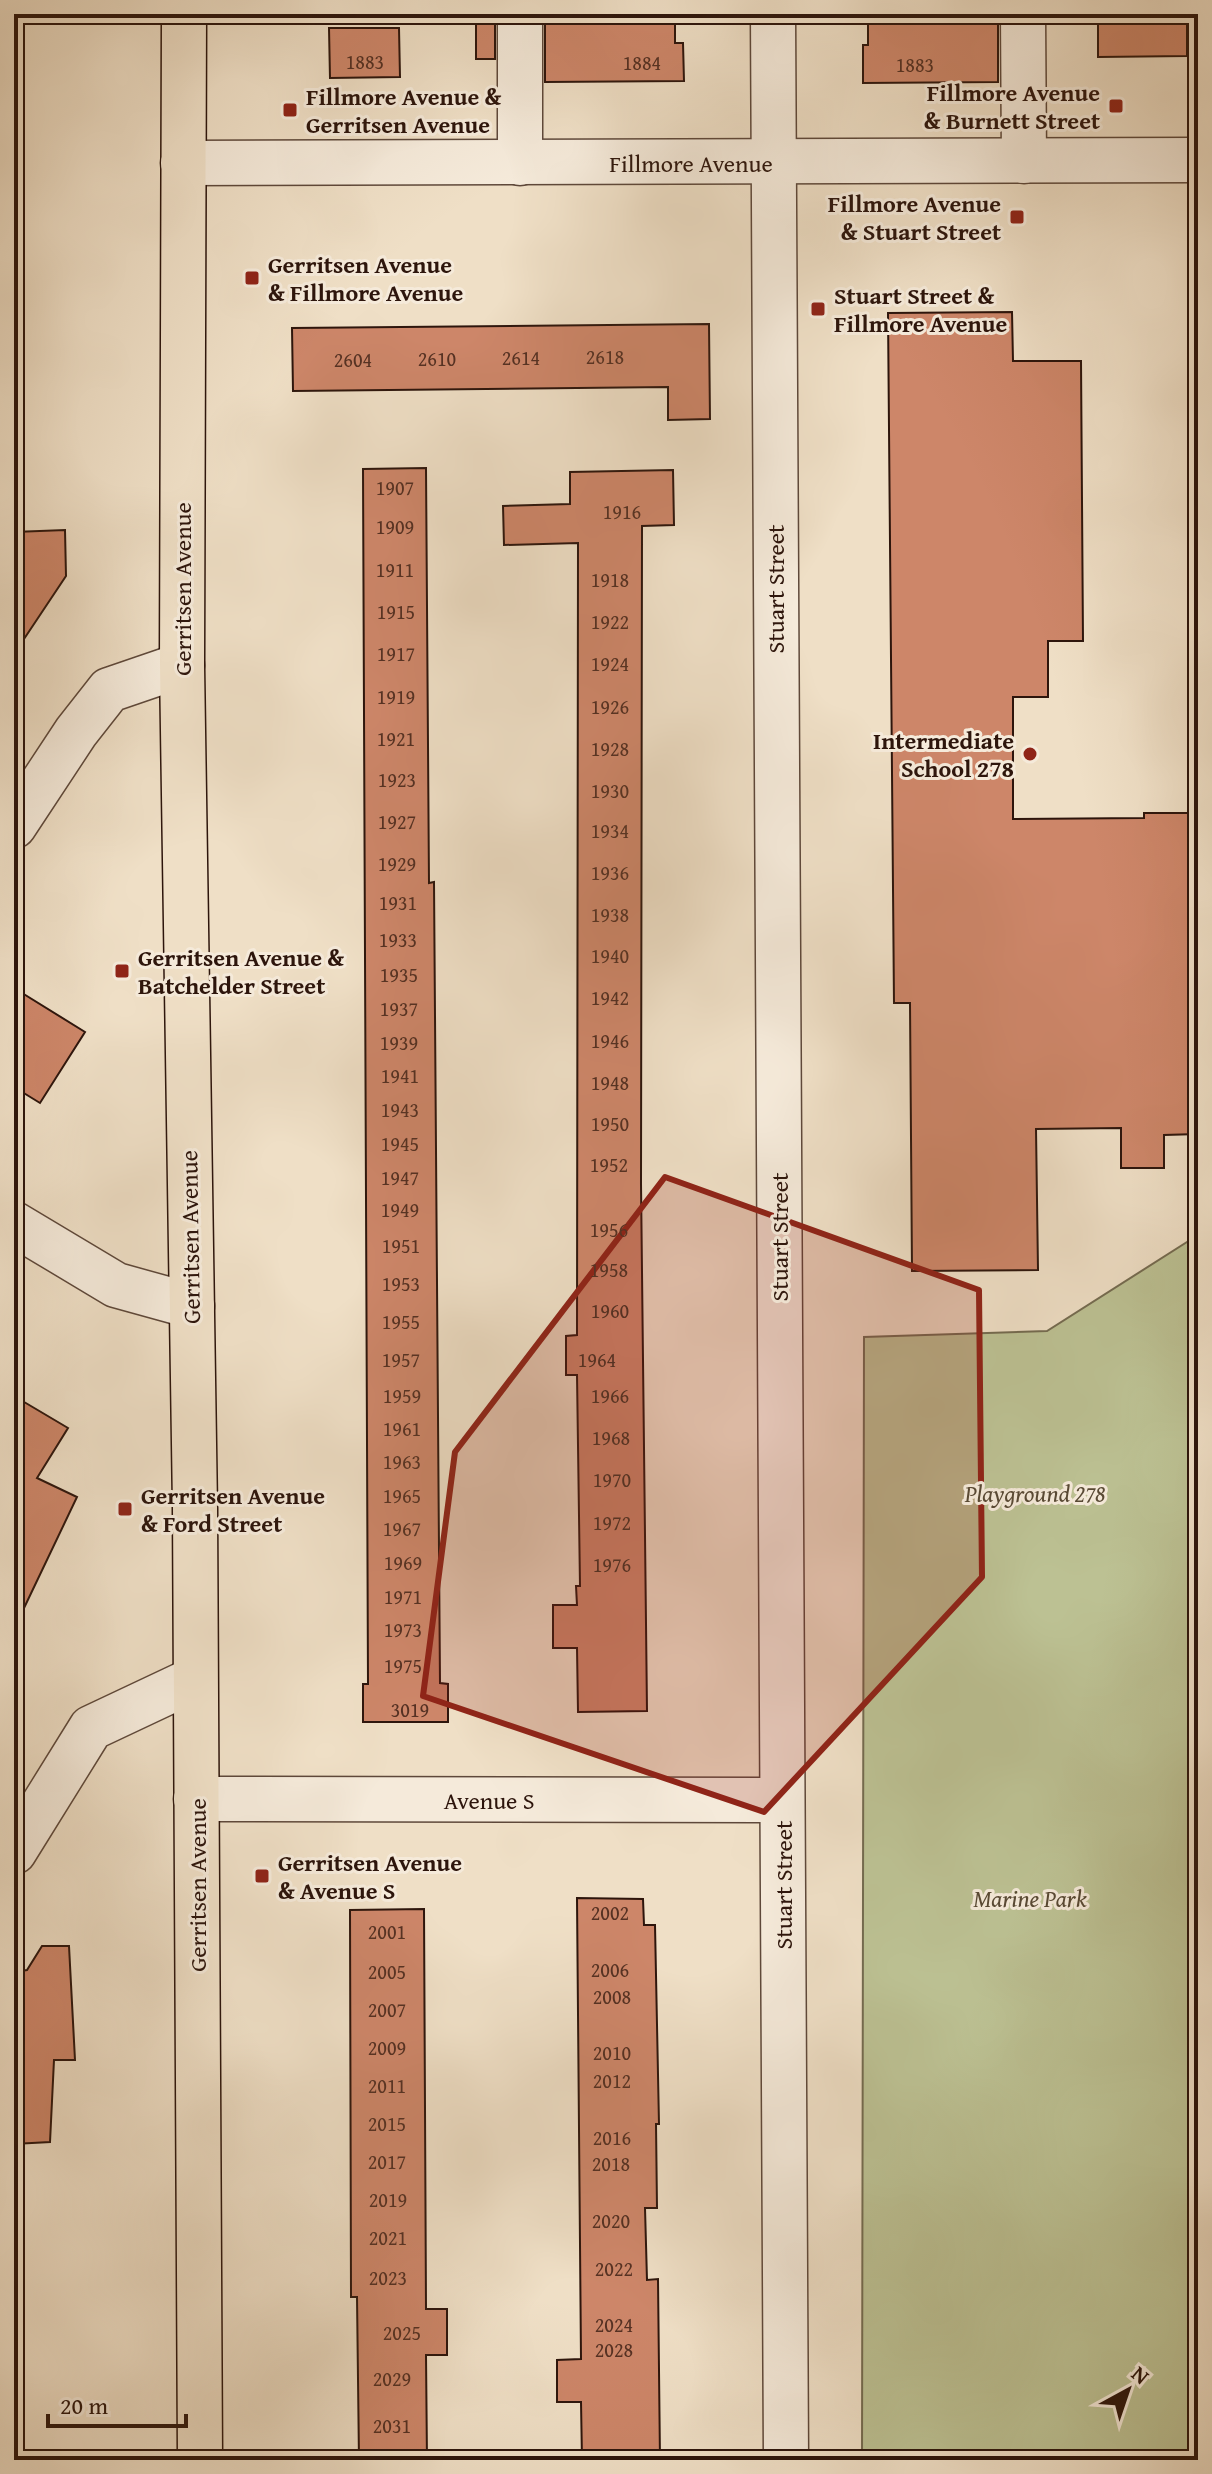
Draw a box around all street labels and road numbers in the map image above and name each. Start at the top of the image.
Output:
street label: Fillmore Avenue [609,146,773,181]
street label: Gerritsen Avenue [165,502,200,676]
street label: Stuart Street [758,524,793,653]
street label: Gerritsen Avenue [171,1150,209,1324]
street label: Stuart Street [762,1172,797,1301]
street label: Avenue S [444,1783,534,1818]
street label: Gerritsen Avenue [180,1798,215,1972]
street label: Stuart Street [766,1820,801,1949]

